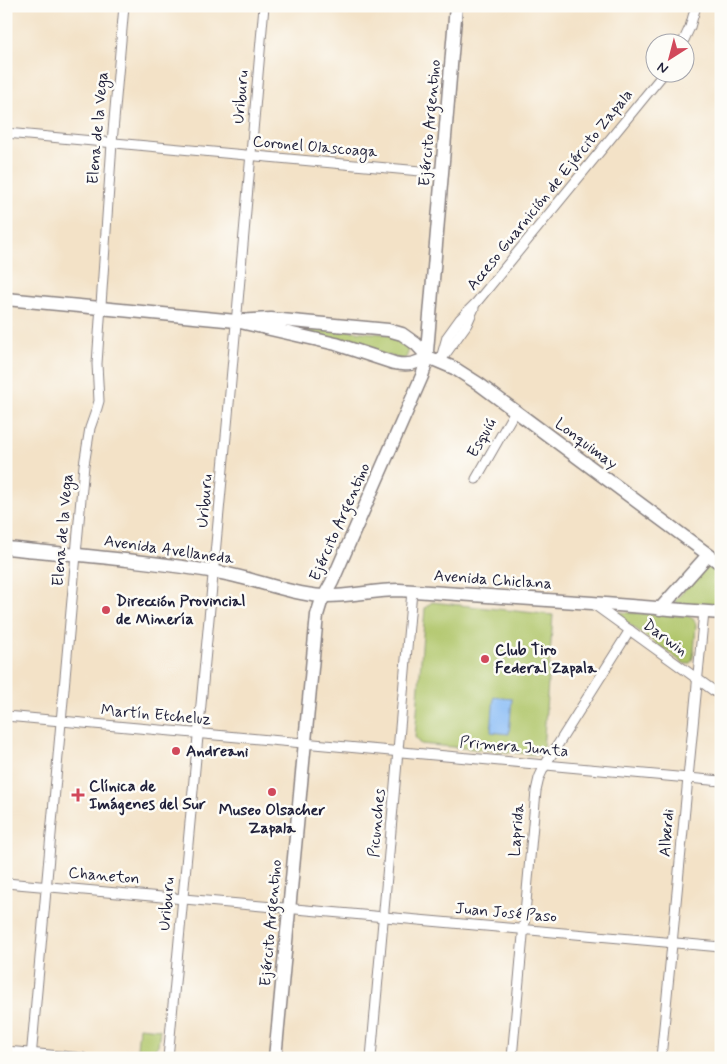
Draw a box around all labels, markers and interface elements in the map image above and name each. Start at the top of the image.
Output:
north arrow [644,32,694,82]
text: N [654,58,672,78]
street label: Ejército Argentino [414,59,447,187]
street label: Uriburu [228,69,254,125]
street label: Elena de la Vega [83,71,114,185]
street label: Acceso Guarnición de Ejército Zapala [462,85,638,295]
street label: Coronel Olascoaga [252,131,379,164]
street label: Lonquimay [550,413,622,475]
street label: Esquiú [462,415,502,461]
street label: Ejército Argentino [305,459,376,585]
street label: Elena de la Vega [48,473,79,587]
street label: Uriburu [192,473,218,529]
street label: Avenida Avellaneda [103,530,236,570]
street label: Avenida Chiclana [433,565,553,595]
place label: Dirección Provincial de Minería [116,591,245,630]
marker: Dirección Provincial de Minería [100,604,112,616]
street label: Darwin [638,615,692,661]
place label: Club Tiro Federal Zapala [495,640,597,679]
marker: Club Tiro Federal Zapala [479,653,491,665]
street label: Martín Etcheluz [100,700,212,730]
street label: Primera Junta [459,732,569,762]
place label: Andreani [186,741,249,762]
marker: Andreani [170,745,182,757]
place label: Clínica de Imágenes del Sur [89,776,206,816]
marker: Museo Olsacher Zapala [266,786,278,798]
marker: Clínica de Imágenes del Sur [71,788,85,802]
street label: Picunches [364,788,390,858]
place label: Museo Olsacher Zapala [219,800,325,839]
street label: Laprida [504,802,530,857]
street label: Alberdi [654,808,680,858]
street label: Ejército Argentino [255,859,288,987]
street label: Chaneton [67,862,141,890]
street label: Uriburu [154,876,180,932]
street label: Juan José Paso [454,898,558,928]

